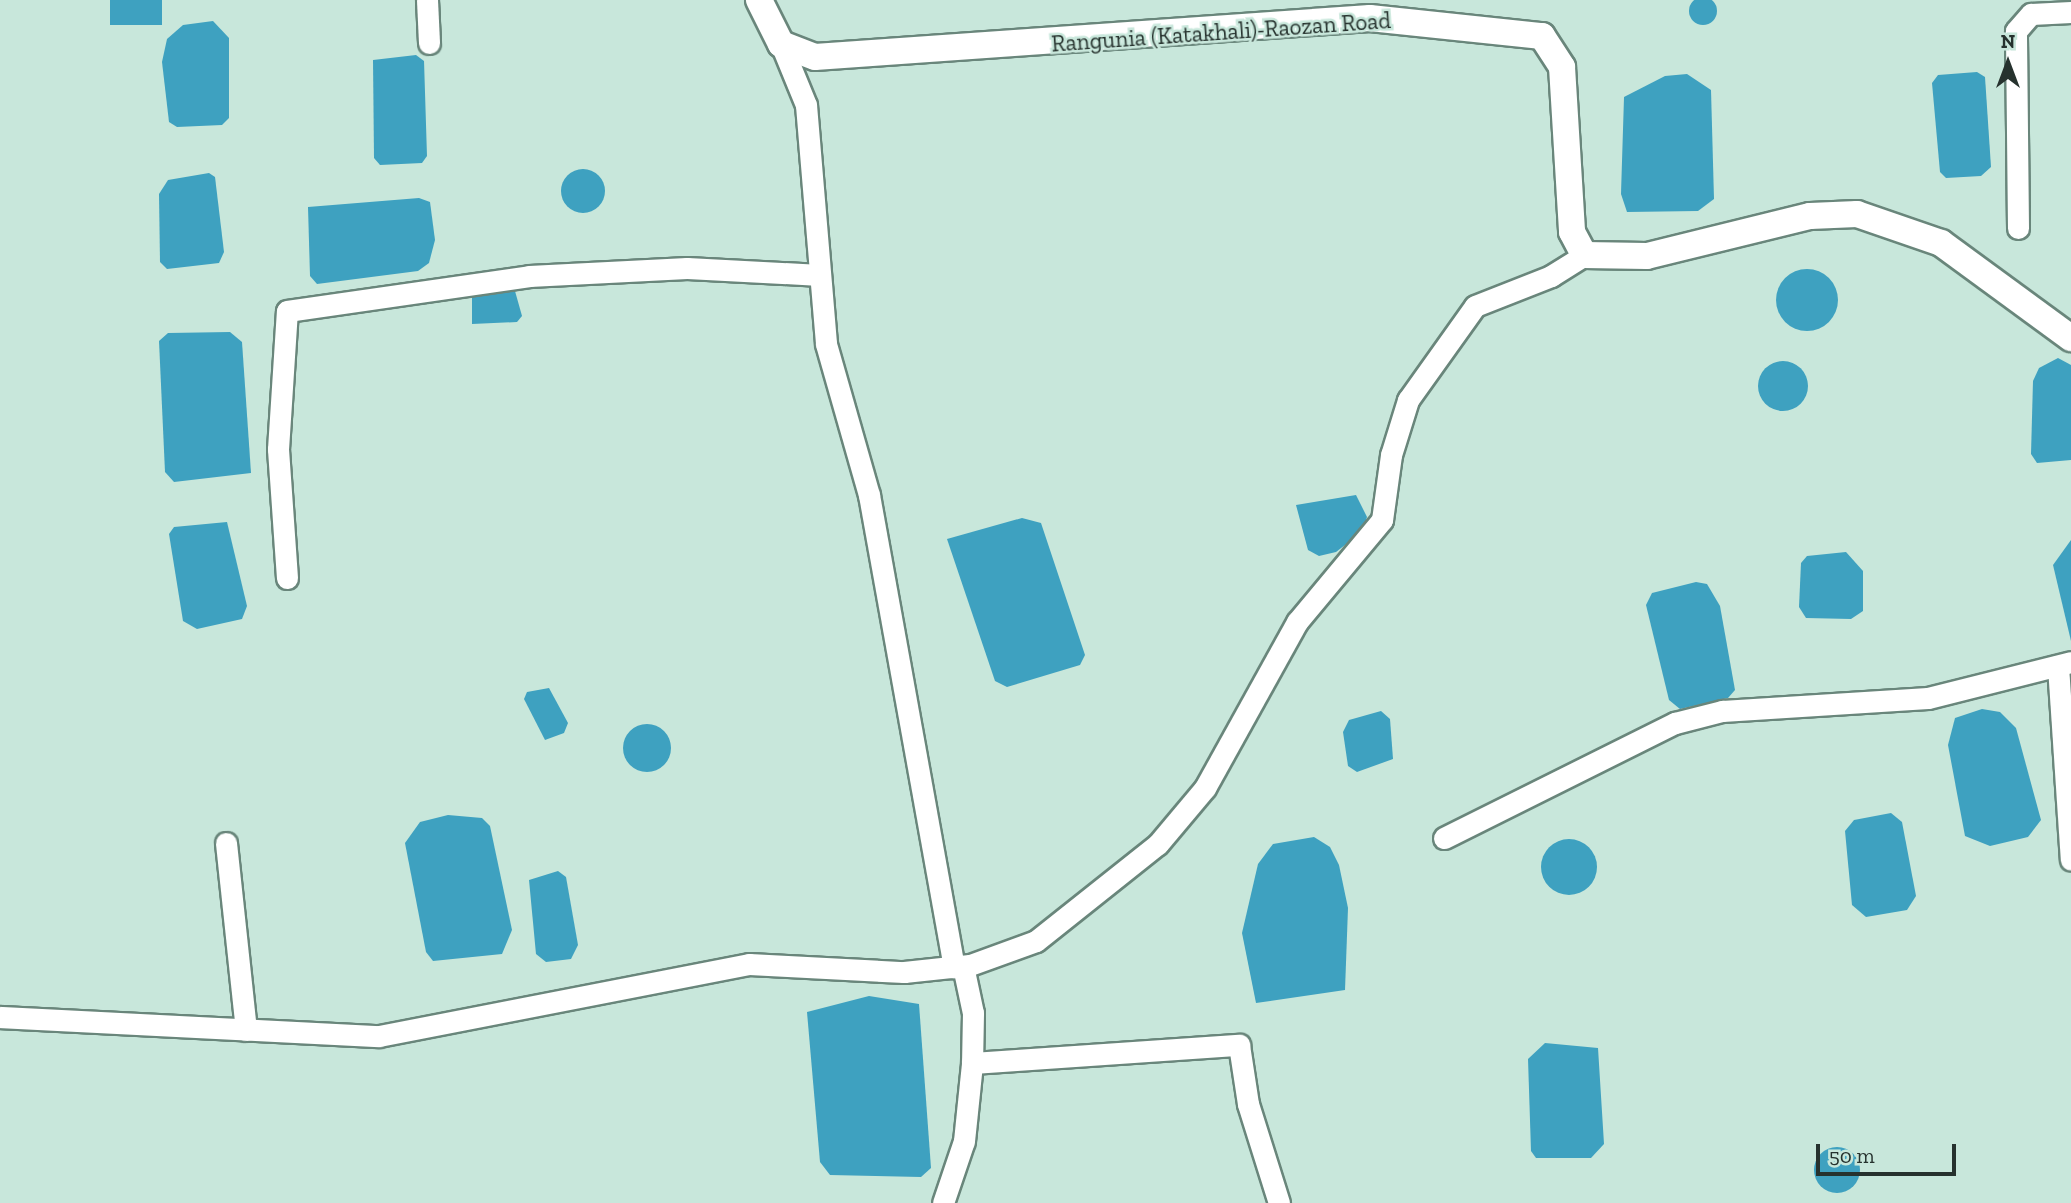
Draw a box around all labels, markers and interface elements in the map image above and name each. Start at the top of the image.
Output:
street label: Rangunia (Katakhali)-Raozan Road [1050,6,1392,58]
north arrow [1973,28,2043,98]
text: N [2001,30,2015,53]
scale bar [1819,1130,1959,1174]
text: 50 m [1829,1143,1875,1168]

